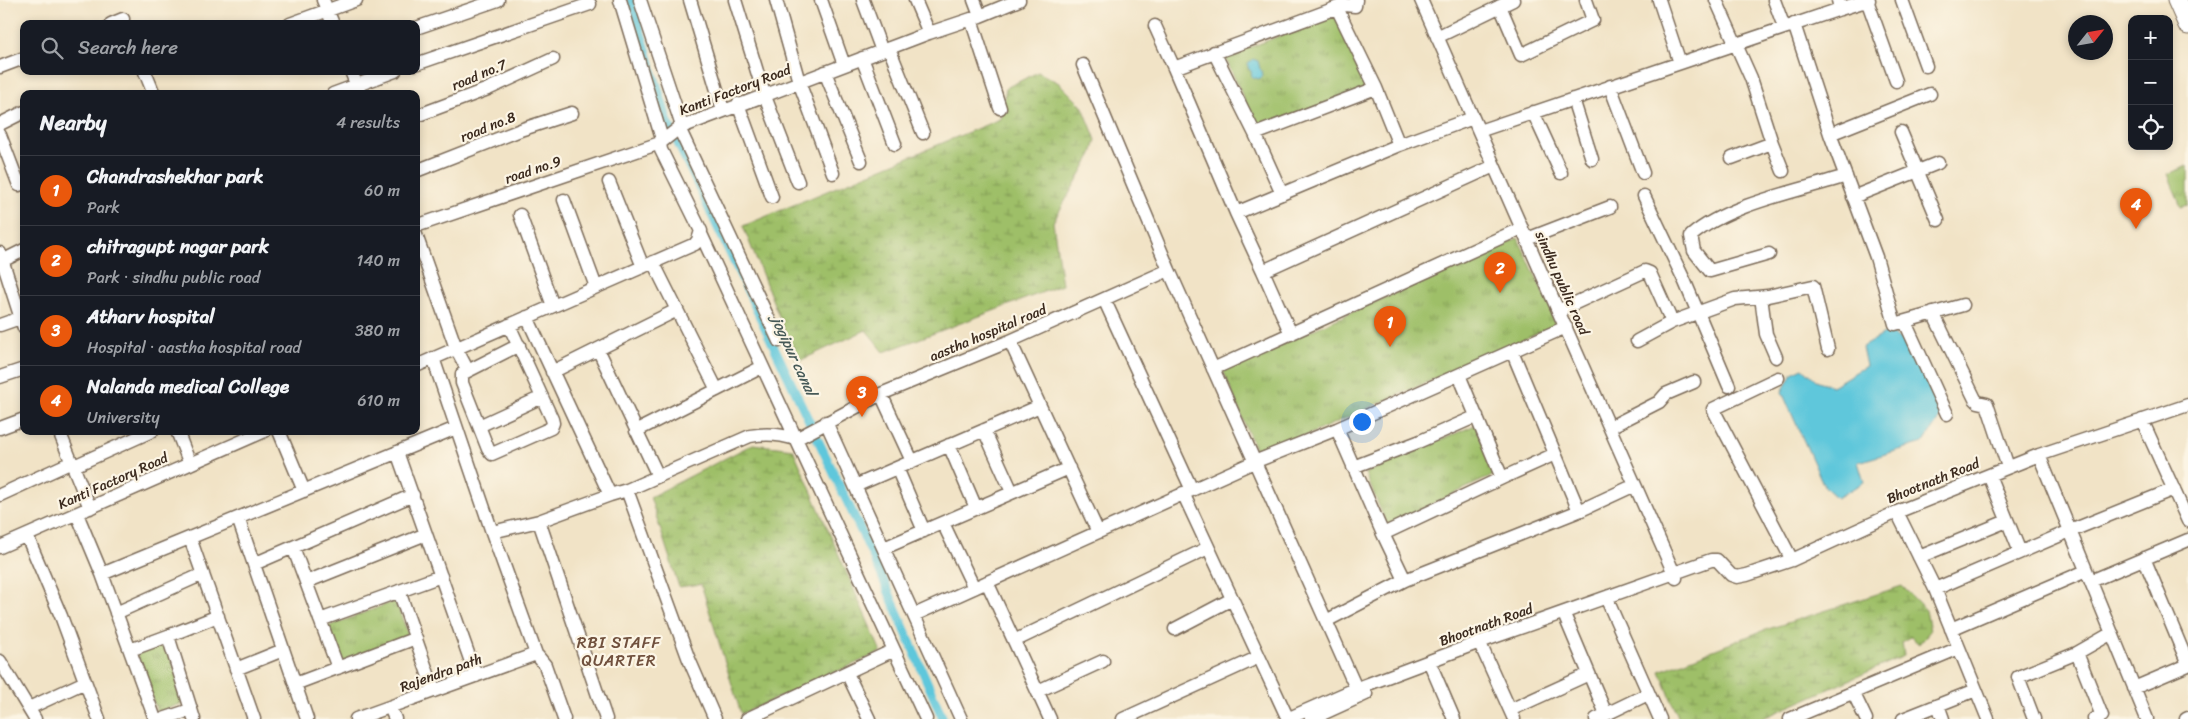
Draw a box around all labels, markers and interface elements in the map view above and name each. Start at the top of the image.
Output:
north arrow [2068,15,2113,60]
map controls [2128,15,2173,150]
button: + [2128,15,2173,60]
search box [20,20,420,75]
text: Search here [78,31,178,64]
icon: search [38,34,66,62]
street label: road no.7 [448,52,511,98]
street label: Kanti Factory Road [675,57,796,123]
button: − [2128,60,2173,105]
text: Nearby [40,104,106,142]
street label: road no.8 [456,104,520,149]
button: locate [2128,105,2173,150]
text: 4 results [336,108,400,137]
street label: road no.9 [501,149,565,191]
text: Chandrashekhar park [87,160,264,193]
text: 1 [53,176,59,205]
text: 60 m [364,176,400,205]
pin: 4 [2120,188,2152,229]
text: Park [87,193,120,222]
street label: sindhu public road [1527,226,1597,341]
text: chitragupt nagar park [87,230,269,263]
text: 2 [51,246,61,275]
text: 140 m [357,246,400,275]
pin: 2 [1484,252,1516,293]
text: Park · sindhu public road [87,263,260,292]
street label: aastha hospital road [926,296,1052,369]
text: Atharv hospital [87,300,215,333]
pin: 1 [1374,306,1406,347]
water label: jogipur canal [763,308,825,403]
text: 3 [52,316,60,345]
text: 380 m [355,316,400,345]
text: Hospital · aastha hospital road [87,333,301,362]
text: Nalanda medical College [87,370,289,403]
pin: 3 [846,376,878,417]
text: 4 [51,386,61,415]
text: 610 m [357,386,400,415]
text: University [87,403,160,432]
your location [1349,409,1375,435]
street label: Kanti Factory Road [54,445,174,516]
street label: Bhootnath Road [1883,450,1985,511]
street label: Bhootnath Road [1436,596,1538,654]
district label: RBI STAFF QUARTER [577,628,661,675]
street label: Rajendra path [396,647,486,699]

